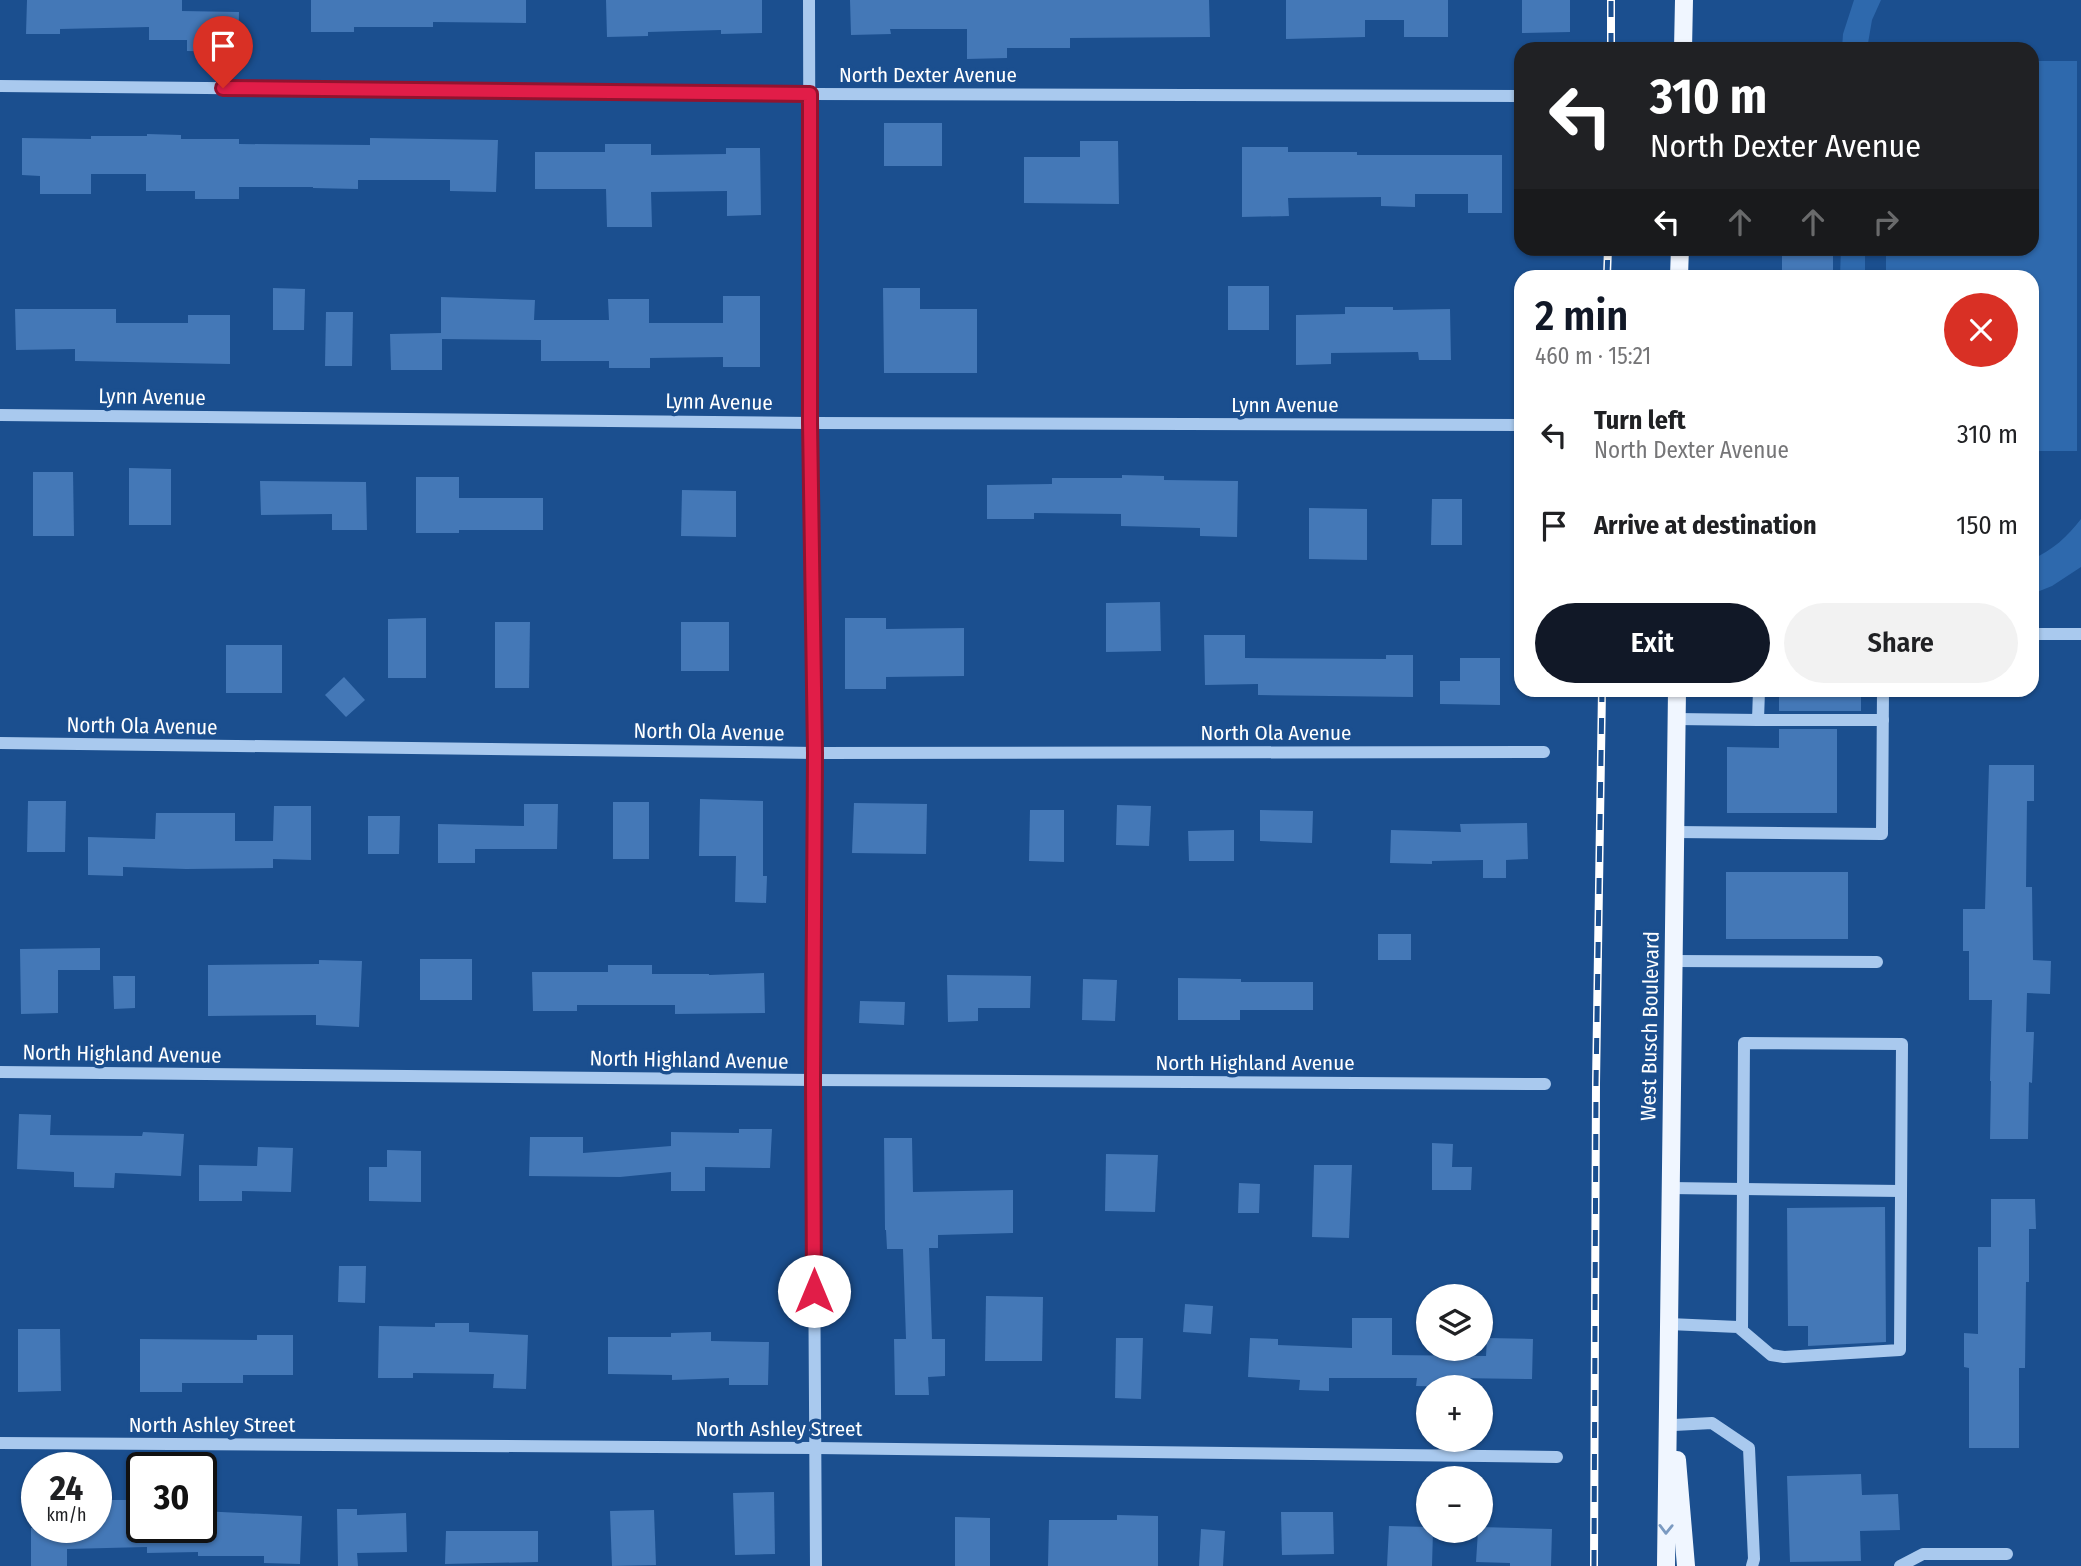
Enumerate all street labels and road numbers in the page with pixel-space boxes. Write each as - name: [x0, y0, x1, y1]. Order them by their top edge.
- street label: North Dexter Avenue: [839, 62, 1017, 88]
- street label: Lynn Avenue: [98, 383, 206, 411]
- street label: Lynn Avenue: [665, 388, 773, 416]
- street label: Lynn Avenue: [1231, 392, 1339, 418]
- street label: North Ola Avenue: [66, 712, 218, 740]
- street label: North Ola Avenue: [633, 718, 785, 746]
- street label: North Ola Avenue: [1201, 720, 1351, 746]
- street label: West Busch Boulevard: [1635, 931, 1665, 1121]
- street label: North Highland Avenue: [22, 1039, 222, 1069]
- street label: North Highland Avenue: [589, 1045, 789, 1075]
- street label: North Highland Avenue: [1155, 1050, 1355, 1076]
- street label: North Ashley Street: [129, 1412, 295, 1438]
- street label: North Ashley Street: [696, 1416, 862, 1442]

